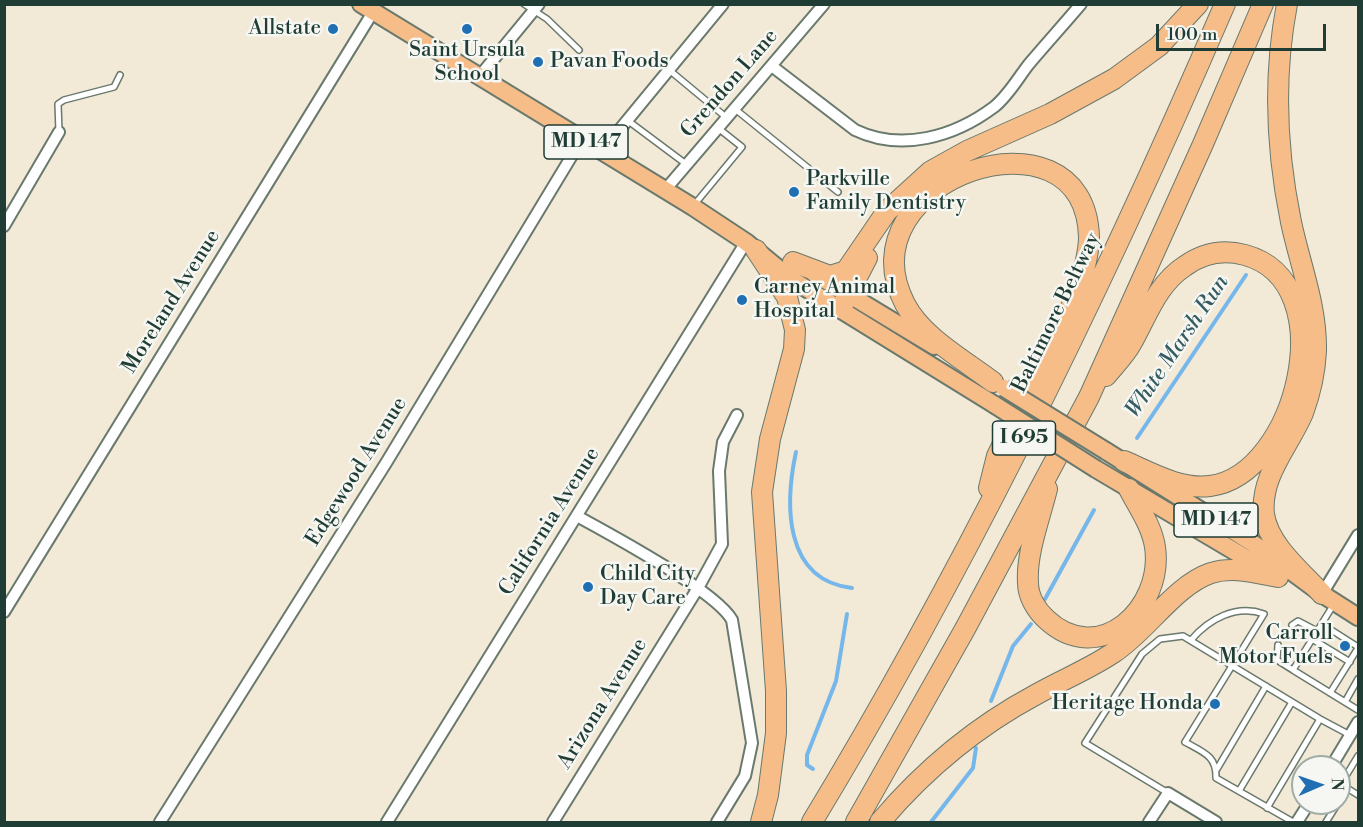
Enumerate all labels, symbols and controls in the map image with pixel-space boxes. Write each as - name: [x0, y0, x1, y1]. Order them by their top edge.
- scale bar: [1159, 12, 1328, 50]
- place label: Allstate: [249, 16, 321, 42]
- marker: Allstate: [326, 22, 340, 36]
- marker: Saint Ursula School: [460, 22, 474, 36]
- text: 100 m: [1167, 23, 1218, 46]
- street label: Grendon Lane: [676, 25, 784, 143]
- place label: Saint Ursula School: [409, 38, 525, 88]
- place label: Pavan Foods: [550, 49, 669, 75]
- marker: Pavan Foods: [531, 55, 545, 69]
- road number: MD 147: [544, 125, 628, 159]
- place label: Parkville Family Dentistry: [806, 167, 966, 217]
- marker: Parkville Family Dentistry: [787, 185, 801, 199]
- street label: Moreland Avenue: [118, 225, 226, 379]
- street label: Baltimore Beltway: [1007, 229, 1107, 397]
- water label: White Marsh Run: [1121, 271, 1235, 423]
- place label: Carney Animal Hospital: [754, 275, 895, 325]
- marker: Carney Animal Hospital: [735, 293, 749, 307]
- street label: Edgewood Avenue: [301, 393, 413, 551]
- road number: I 695: [992, 421, 1056, 455]
- street label: California Avenue: [494, 443, 606, 601]
- road number: MD 147: [1174, 503, 1258, 537]
- place label: Child City Day Care: [600, 562, 695, 612]
- marker: Child City Day Care: [581, 580, 595, 594]
- place label: Carroll Motor Fuels: [1219, 621, 1333, 671]
- street label: Arizona Avenue: [553, 634, 653, 774]
- marker: Carroll Motor Fuels: [1338, 639, 1352, 653]
- place label: Heritage Honda: [1052, 691, 1203, 717]
- marker: Heritage Honda: [1208, 697, 1222, 711]
- north arrow: [1291, 755, 1351, 815]
- text: N: [1327, 778, 1347, 791]

